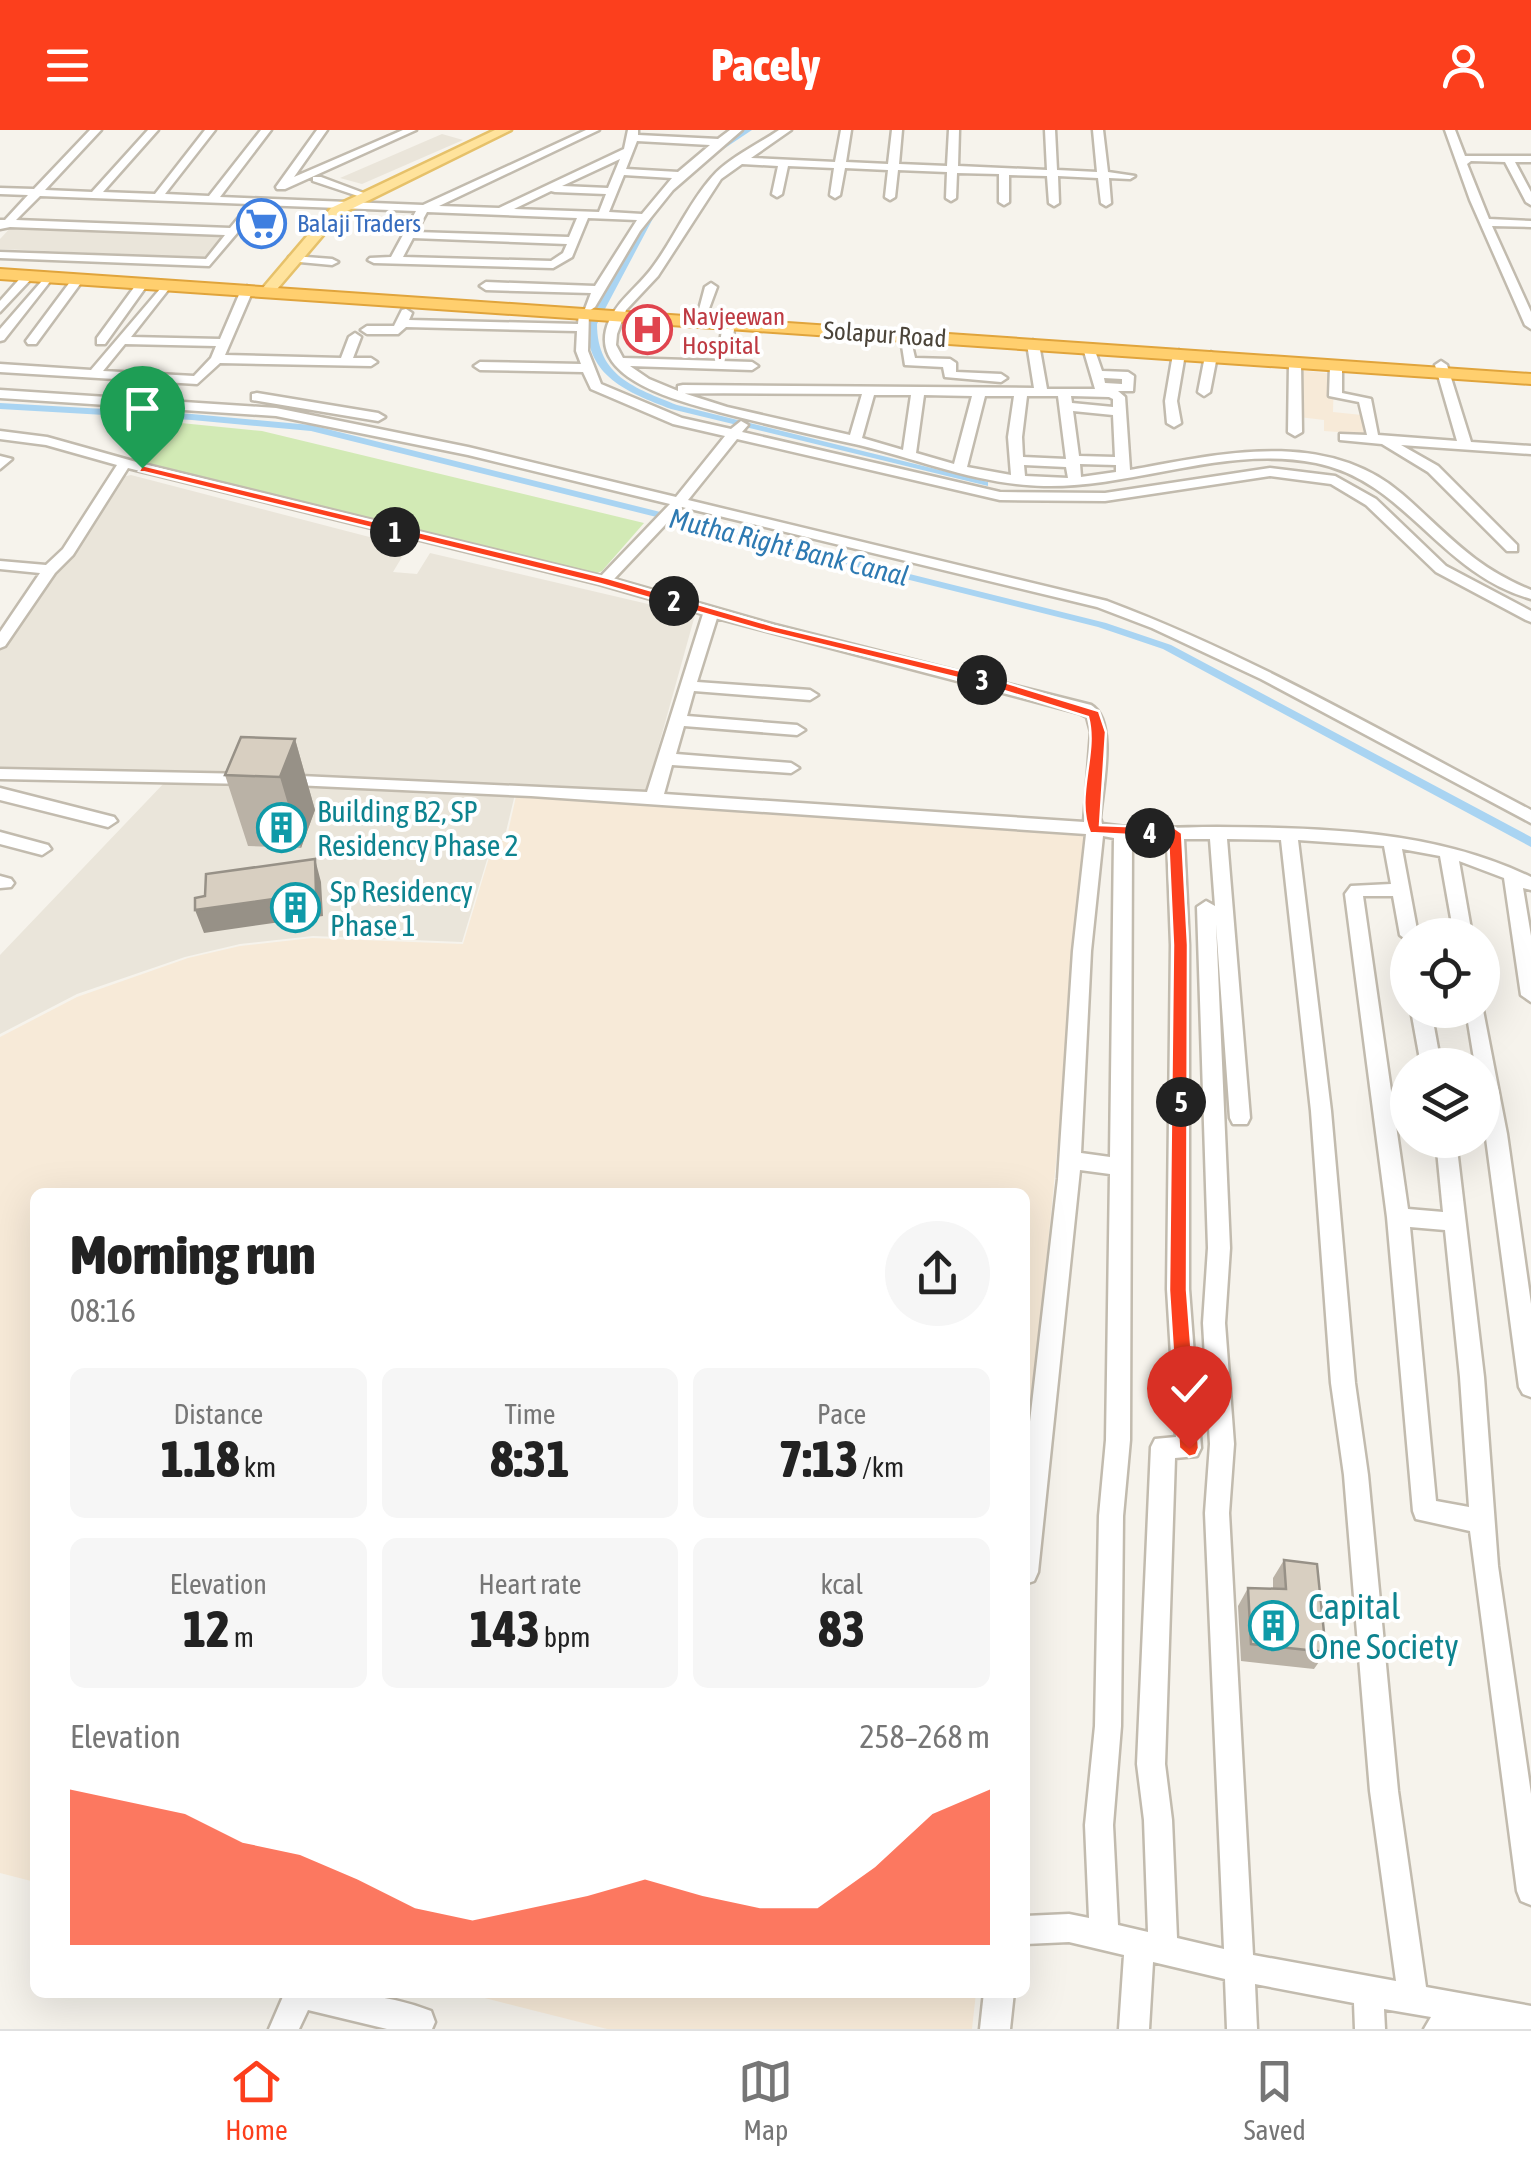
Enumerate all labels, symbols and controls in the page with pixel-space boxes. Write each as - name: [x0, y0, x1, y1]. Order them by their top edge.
- icon: menu: [40, 38, 95, 93]
- icon: person: [1436, 38, 1491, 93]
- text: Pacely: [711, 39, 820, 91]
- supermarket icon: Balaji Traders: [236, 197, 288, 249]
- place label: Balaji Traders: [297, 209, 421, 237]
- place label: Navjeewan Hospital: [682, 302, 785, 359]
- hospital icon: Navjeewan Hospital: [621, 304, 673, 356]
- street label: Solapur Road: [823, 316, 947, 352]
- pin: [100, 366, 185, 469]
- icon: arrive: [115, 381, 170, 436]
- water label: Mutha Right Bank Canal: [666, 502, 912, 592]
- pin: 1: [370, 507, 420, 557]
- text: 1: [388, 516, 402, 548]
- pin: 2: [649, 576, 699, 626]
- text: 2: [667, 585, 681, 617]
- pin: 3: [957, 655, 1007, 705]
- text: 3: [975, 664, 989, 696]
- place label: Building B2, SP Residency Phase 2: [317, 794, 519, 862]
- building icon: Building B2, SP Residency Phase 2: [256, 802, 308, 854]
- pin: 4: [1125, 808, 1175, 858]
- text: 4: [1143, 817, 1157, 849]
- place label: Sp Residency Phase 1: [330, 874, 473, 942]
- building icon: Sp Residency Phase 1: [269, 882, 321, 934]
- map controls: [1390, 918, 1500, 1158]
- button: locate: [1390, 918, 1500, 1028]
- button: layers: [1390, 1048, 1500, 1158]
- pin: 5: [1156, 1077, 1206, 1127]
- text: 5: [1174, 1086, 1188, 1118]
- button: share: [885, 1221, 990, 1326]
- text: Morning run: [70, 1223, 316, 1286]
- text: 08:16: [70, 1292, 136, 1329]
- pin: [1147, 1346, 1232, 1449]
- icon: check: [1162, 1361, 1217, 1416]
- text: Distance: [173, 1398, 263, 1430]
- text: Time: [504, 1398, 556, 1430]
- text: Pace: [817, 1398, 866, 1430]
- text: 1.18: [160, 1430, 240, 1488]
- text: 8:31: [490, 1430, 570, 1488]
- text: 7:13: [779, 1430, 858, 1488]
- text: km: [240, 1451, 276, 1483]
- text: /km: [858, 1451, 904, 1483]
- text: Elevation: [170, 1568, 267, 1600]
- text: Heart rate: [478, 1568, 582, 1600]
- text: kcal: [820, 1568, 863, 1600]
- place label: Capital One Society: [1308, 1586, 1459, 1666]
- text: 12: [183, 1600, 230, 1658]
- text: 143: [469, 1600, 540, 1658]
- text: 83: [818, 1600, 865, 1658]
- building icon: Capital One Society: [1247, 1600, 1299, 1652]
- text: m: [230, 1621, 254, 1653]
- text: bpm: [540, 1621, 591, 1653]
- text: Elevation: [70, 1718, 181, 1755]
- text: 258–268 m: [860, 1718, 990, 1755]
- tab: Home: [225, 2054, 288, 2146]
- tab: Map: [738, 2054, 793, 2146]
- tab: Saved: [1244, 2054, 1306, 2146]

